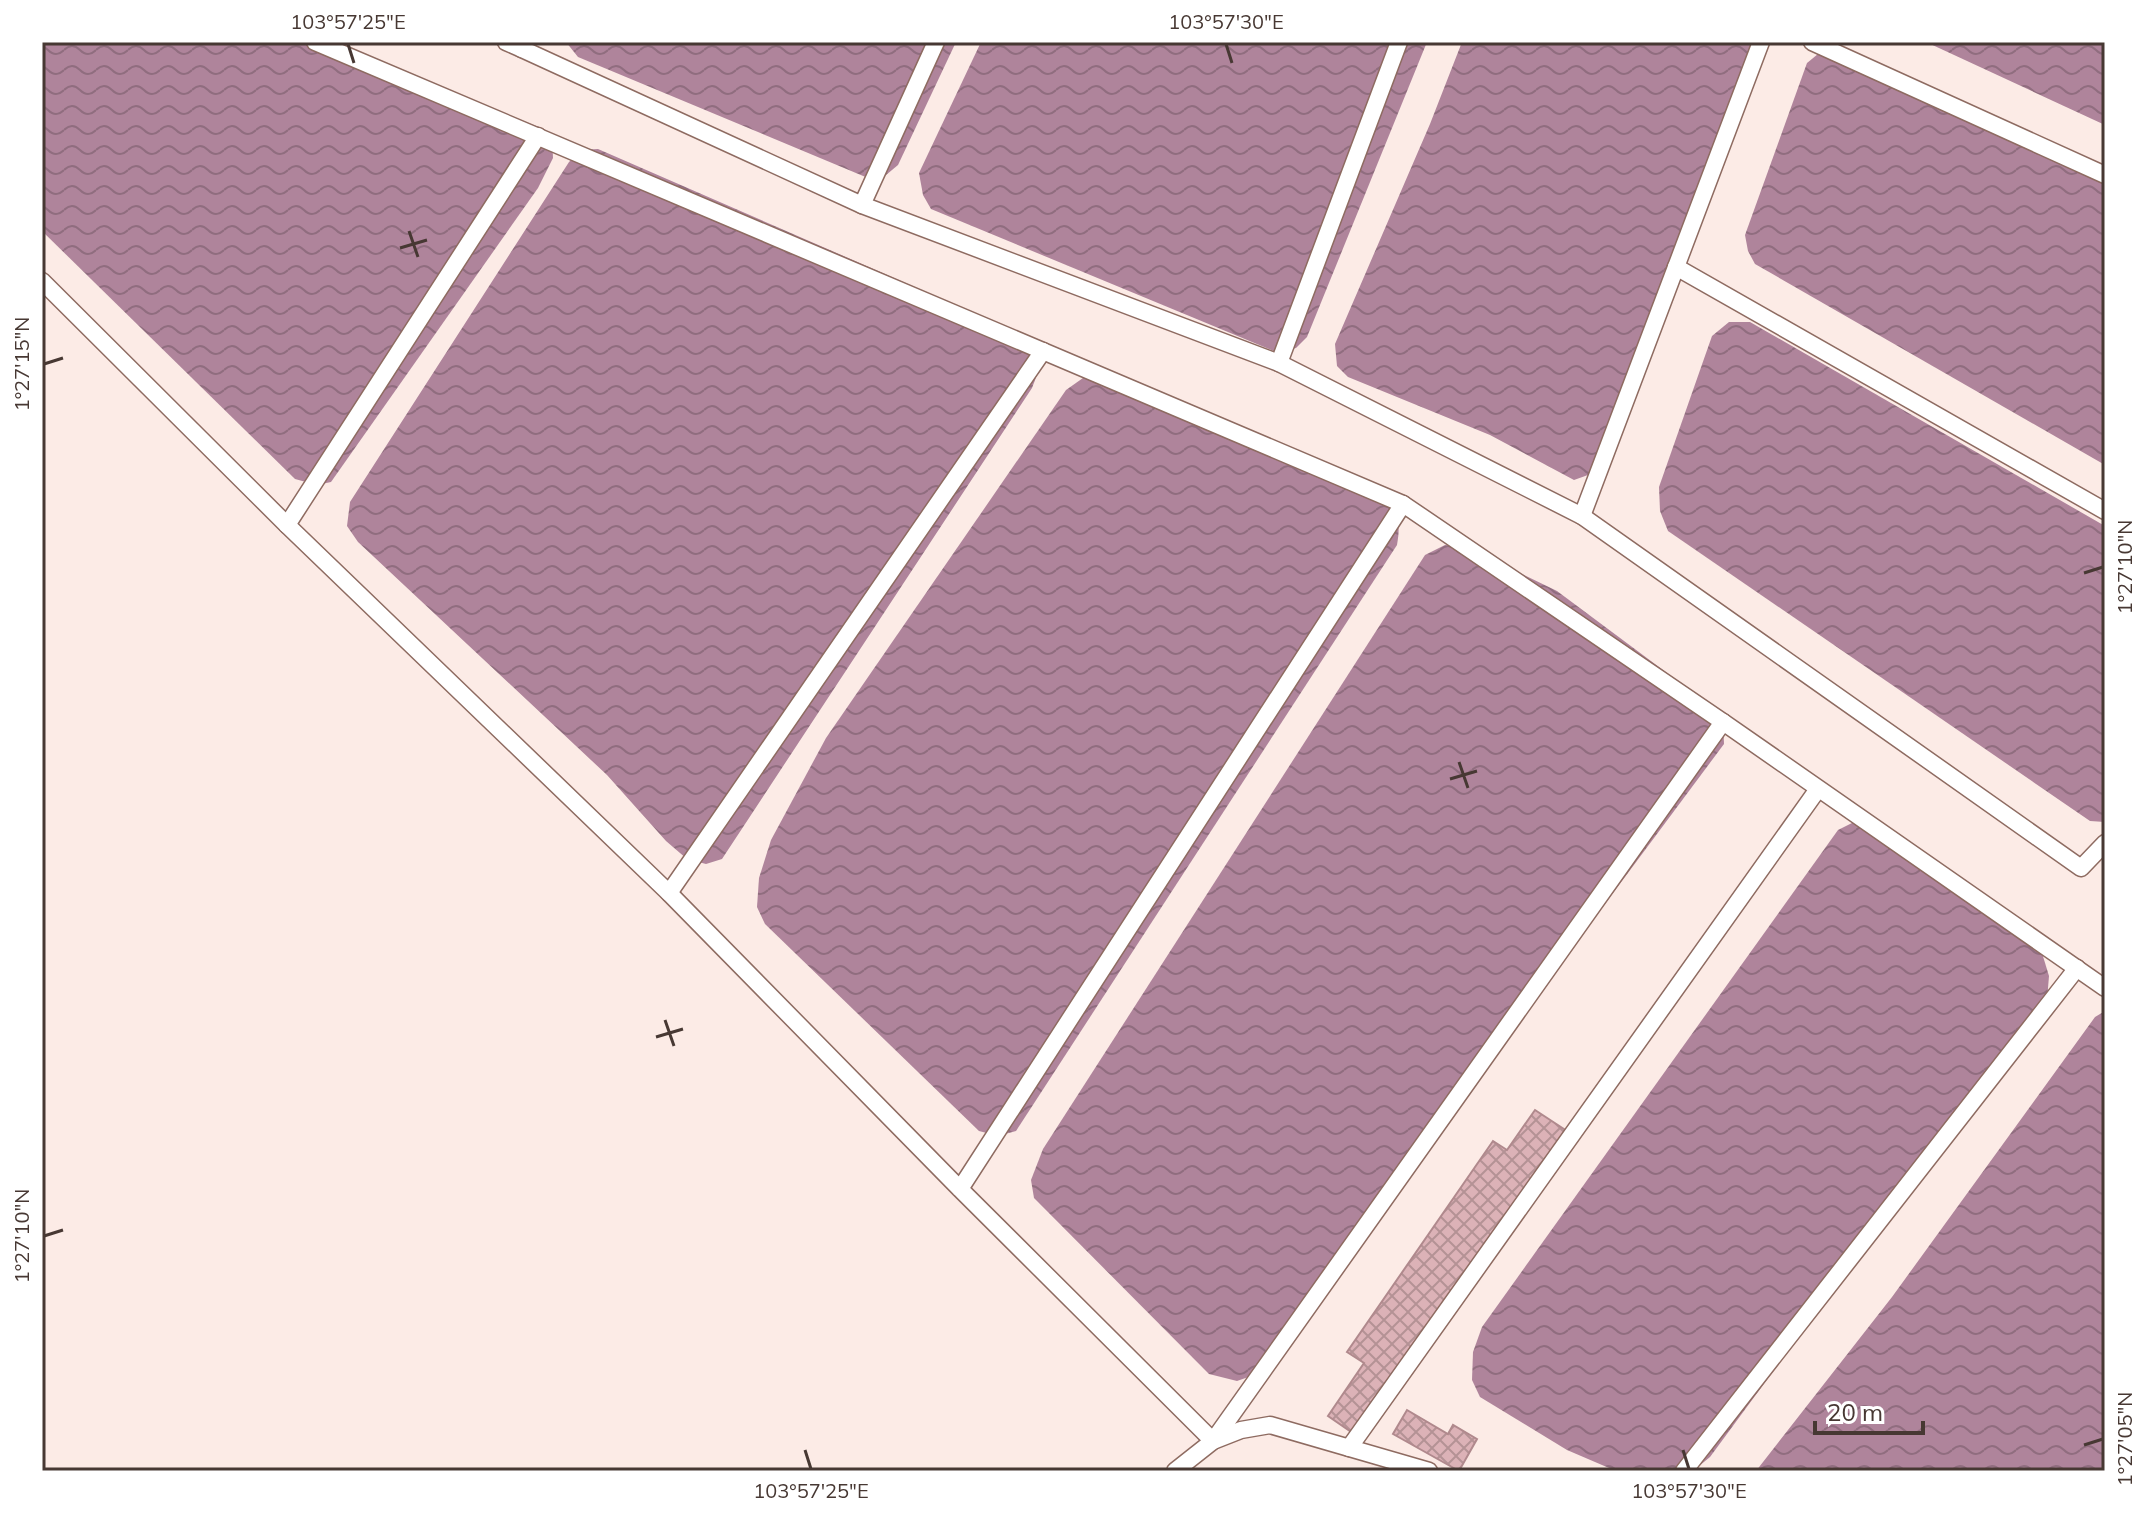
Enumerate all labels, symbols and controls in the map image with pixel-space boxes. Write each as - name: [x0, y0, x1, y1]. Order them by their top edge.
- text: 103°57'25"E: [290, 9, 406, 34]
- text: 103°57'30"E: [1168, 9, 1284, 34]
- text: 1°27'15"N: [9, 317, 34, 411]
- text: 1°27'10"N: [2112, 520, 2137, 614]
- text: 1°27'10"N: [9, 1189, 34, 1283]
- scale bar: [1815, 1385, 1923, 1435]
- text: 1°27'05"N: [2112, 1392, 2137, 1486]
- text: 20 m: [1827, 1397, 1883, 1427]
- text: 103°57'25"E: [753, 1478, 869, 1503]
- text: 103°57'30"E: [1631, 1478, 1747, 1503]

